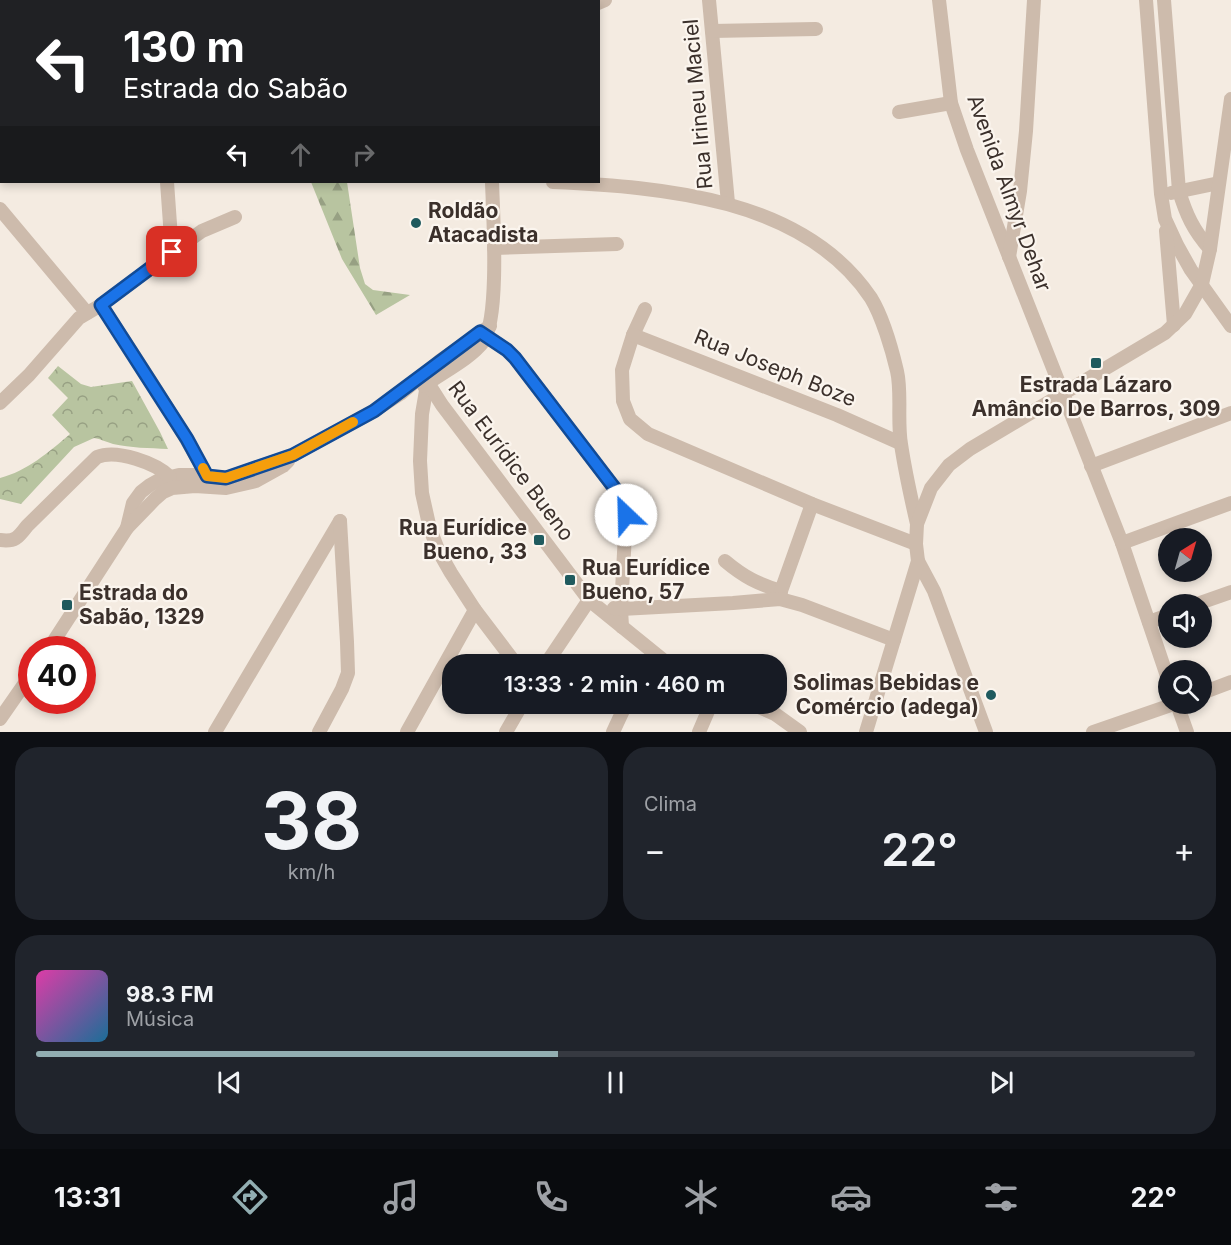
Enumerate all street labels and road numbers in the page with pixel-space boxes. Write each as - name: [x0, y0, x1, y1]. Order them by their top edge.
- street label: Rua Irineu Maciel: [678, 18, 717, 190]
- street label: Avenida Almyr Dehar: [962, 91, 1057, 295]
- street label: Rua Joseph Boze: [691, 324, 860, 411]
- street label: Rua Eurídice Bueno: [443, 376, 580, 545]

